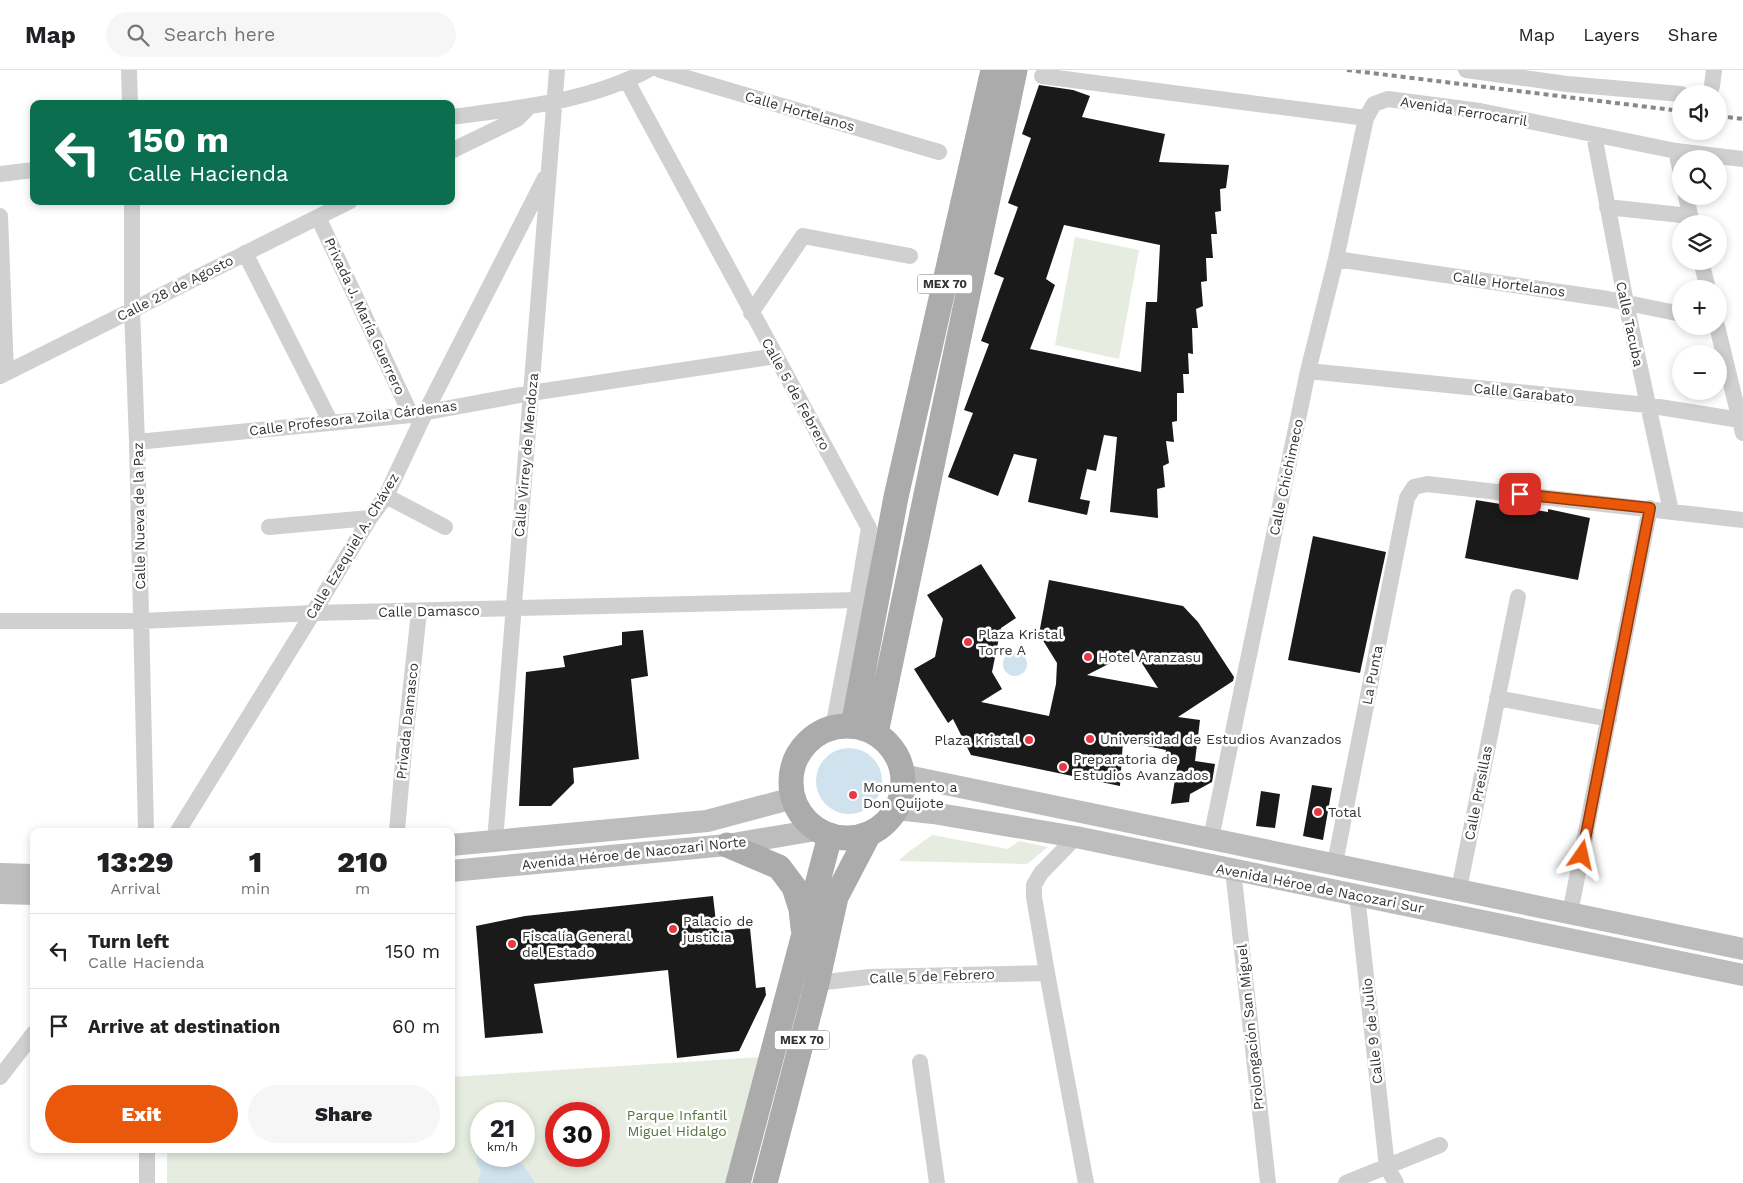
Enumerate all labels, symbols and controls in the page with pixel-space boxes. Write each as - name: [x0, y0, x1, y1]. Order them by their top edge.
- search box: [106, 12, 456, 57]
- text: Map: [25, 21, 76, 49]
- icon: search: [124, 21, 152, 49]
- text: Search here: [164, 23, 275, 46]
- text: Map: [1518, 24, 1555, 45]
- text: Layers: [1583, 24, 1640, 45]
- text: Share: [1668, 24, 1718, 45]
- map controls: [1672, 85, 1727, 400]
- button: sound: [1672, 85, 1727, 140]
- street label: Calle Hortelanos: [743, 88, 857, 134]
- street label: Avenida Ferrocarril: [1399, 93, 1529, 129]
- text: 150 m: [128, 119, 229, 161]
- icon: left: [45, 120, 110, 185]
- button: search: [1672, 150, 1727, 205]
- text: Calle Hacienda: [128, 161, 288, 186]
- button: layers: [1672, 215, 1727, 270]
- street label: Privada J. María Guerrero: [322, 235, 408, 397]
- street label: Calle 28 de Agosto: [114, 252, 236, 324]
- street label: Calle Hortelanos: [1452, 268, 1566, 300]
- road number: MEX 70: [918, 274, 972, 293]
- street label: Calle Tacuba: [1613, 280, 1647, 368]
- button: +: [1672, 280, 1727, 335]
- street label: Calle 5 de Febrero: [759, 335, 833, 453]
- button: −: [1672, 345, 1727, 400]
- street label: Calle Virrey de Mendoza: [511, 372, 541, 538]
- street label: Calle Garabato: [1473, 380, 1575, 406]
- street label: Calle Profesora Zoila Cárdenas: [248, 397, 458, 439]
- street label: Calle Chichimeco: [1266, 417, 1306, 537]
- street label: Calle Nueva de la Paz: [130, 442, 148, 590]
- street label: Calle Ezequiel A. Chávez: [302, 470, 402, 622]
- pin: [1499, 473, 1541, 515]
- icon: arrive: [1506, 480, 1534, 508]
- street label: Calle Damasco: [378, 602, 480, 620]
- place label: Plaza Kristal Torre A: [978, 626, 1063, 658]
- marker: Plaza Kristal Torre A: [962, 636, 974, 648]
- street label: La Punta: [1358, 644, 1386, 706]
- place label: Hotel Aranzasu: [1098, 649, 1201, 665]
- marker: Hotel Aranzasu: [1082, 651, 1094, 663]
- street label: Privada Damasco: [393, 662, 421, 780]
- place label: Universidad de Estudios Avanzados: [1100, 731, 1342, 747]
- place label: Plaza Kristal: [934, 732, 1020, 748]
- marker: Universidad de Estudios Avanzados: [1084, 733, 1096, 745]
- marker: Plaza Kristal: [1023, 734, 1035, 746]
- street label: Calle Presillas: [1461, 744, 1495, 842]
- place label: Preparatoria de Estudios Avanzados: [1073, 751, 1209, 783]
- marker: Preparatoria de Estudios Avanzados: [1057, 761, 1069, 773]
- place label: Monumento a Don Quijote: [863, 779, 958, 811]
- marker: Monumento a Don Quijote: [847, 789, 859, 801]
- place label: Total: [1328, 804, 1362, 820]
- marker: Total: [1312, 806, 1324, 818]
- position arrow: [1555, 828, 1607, 880]
- street label: Avenida Héroe de Nacozari Norte: [521, 833, 747, 873]
- text: 13:29: [97, 844, 174, 879]
- text: 1: [249, 844, 262, 879]
- text: 210: [337, 844, 388, 879]
- street label: Avenida Héroe de Nacozari Sur: [1215, 860, 1426, 916]
- text: Arrival: [110, 879, 160, 898]
- text: min: [241, 879, 270, 898]
- text: m: [355, 879, 370, 898]
- place label: Palacio de justicia: [681, 913, 753, 945]
- marker: Palacio de justicia: [667, 923, 679, 935]
- place label: Fiscalía General del Estado: [522, 928, 631, 960]
- text: Turn left: [88, 930, 169, 953]
- icon: left: [45, 937, 73, 965]
- marker: Fiscalía General del Estado: [506, 938, 518, 950]
- text: 150 m: [385, 940, 440, 963]
- street label: Prolongación San Miguel: [1233, 942, 1267, 1111]
- text: Calle Hacienda: [88, 953, 205, 972]
- street label: Calle 5 de Febrero: [869, 966, 995, 986]
- street label: Calle 9 de Julio: [1358, 977, 1386, 1085]
- icon: arrive: [45, 1012, 73, 1040]
- text: Arrive at destination: [88, 1015, 280, 1038]
- text: 60 m: [392, 1015, 440, 1038]
- road number: MEX 70: [774, 1030, 830, 1050]
- button: Exit: [45, 1085, 238, 1143]
- button: Share: [248, 1085, 440, 1143]
- speed limit sign: 30: [545, 1102, 610, 1167]
- park label: Parque Infantil Miguel Hidalgo: [627, 1107, 728, 1139]
- text: 21: [490, 1114, 515, 1143]
- text: km/h: [487, 1140, 518, 1154]

